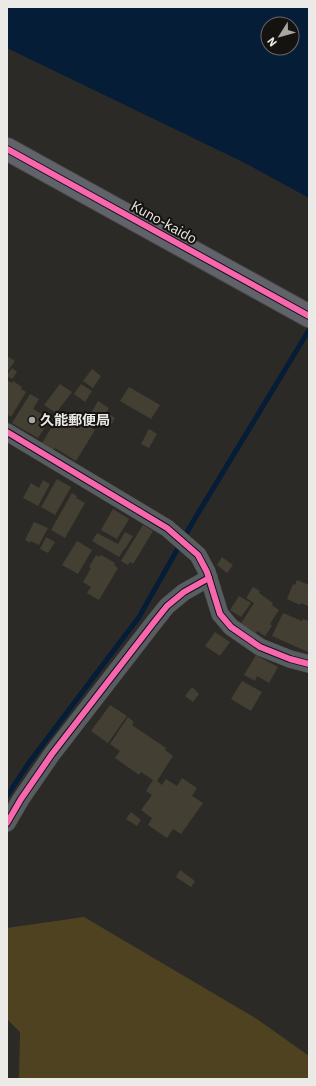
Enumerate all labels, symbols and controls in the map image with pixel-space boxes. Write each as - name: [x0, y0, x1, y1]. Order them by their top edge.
- north arrow: [260, 16, 300, 56]
- text: N: [264, 35, 280, 49]
- street label: Kuno-kaido: [128, 197, 200, 248]
- place label: 久能郵便局: [40, 411, 110, 429]
- marker: 久能郵便局: [27, 415, 37, 425]

